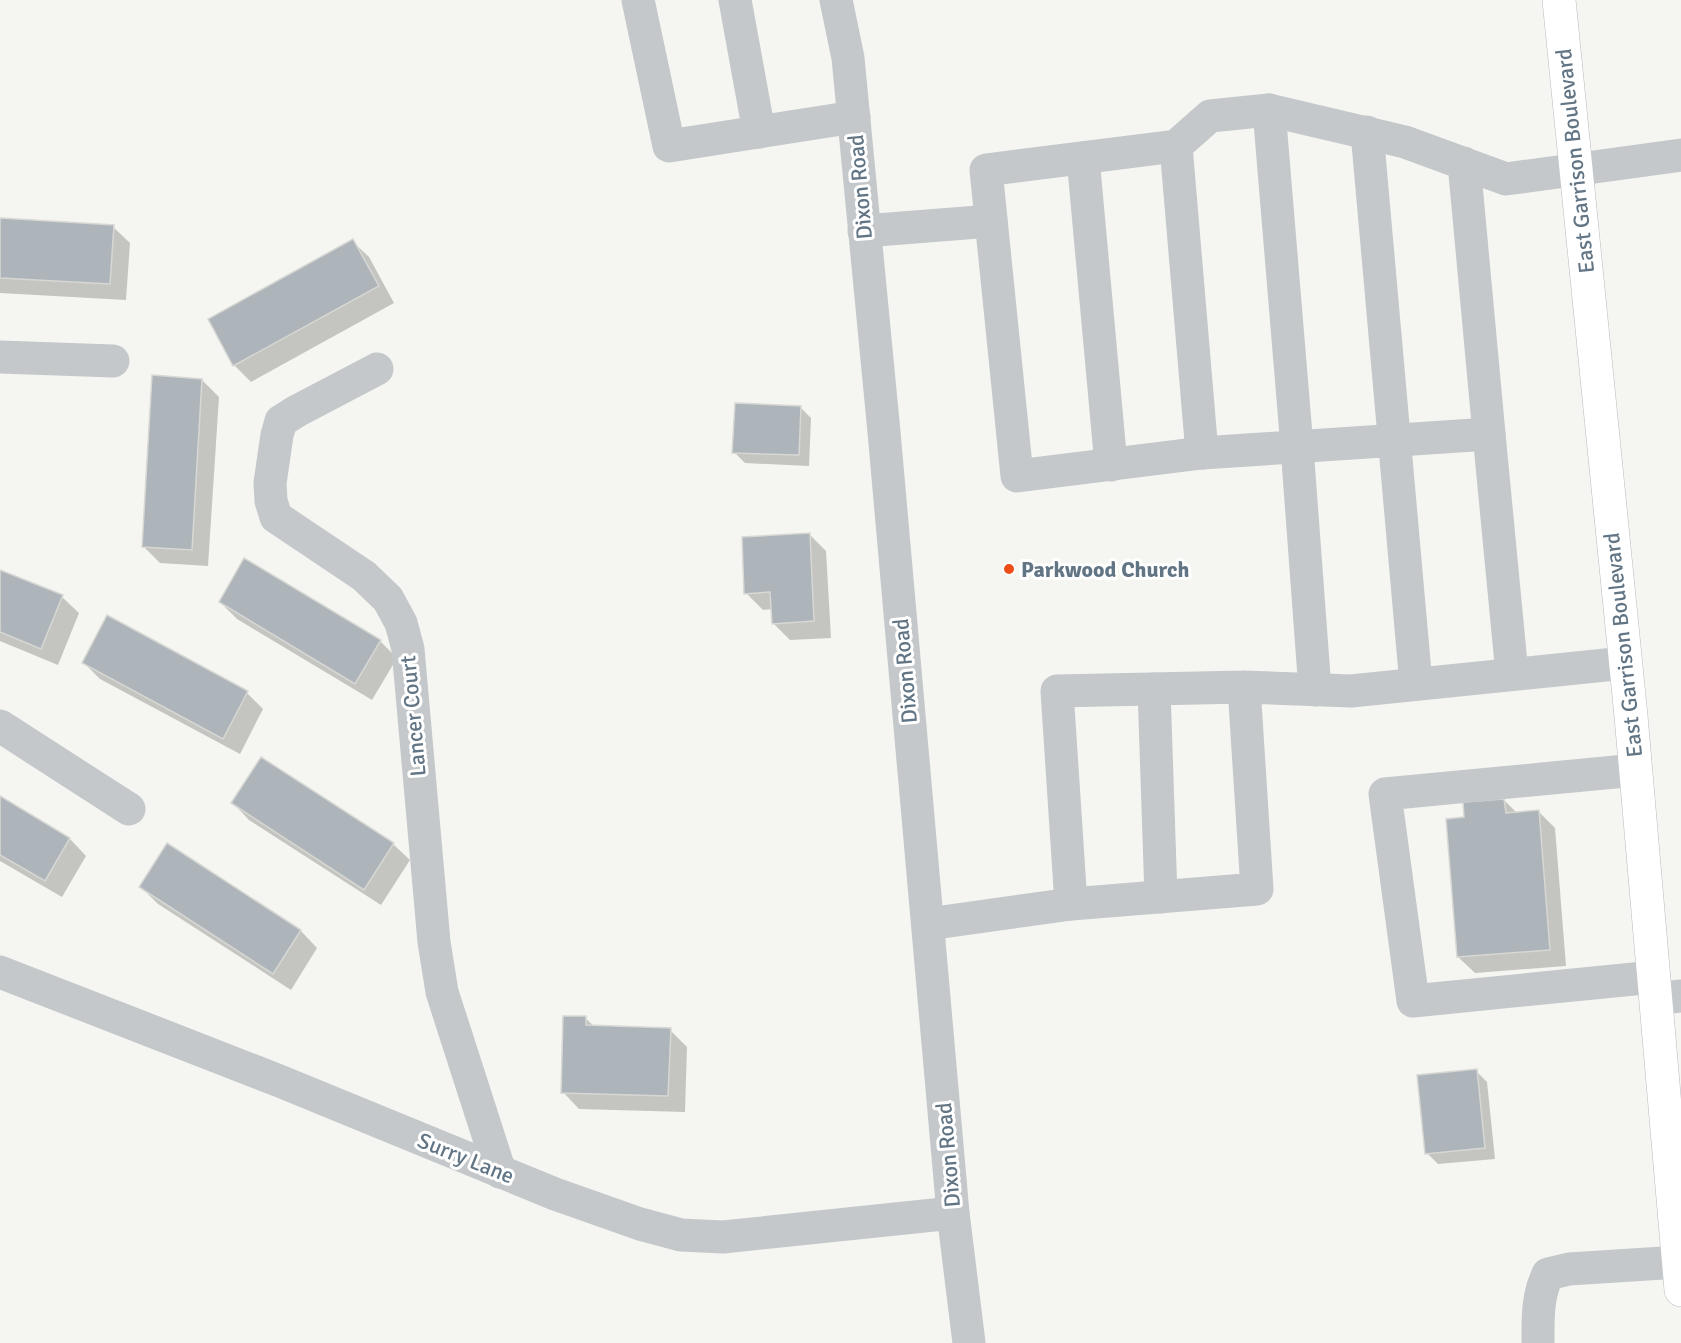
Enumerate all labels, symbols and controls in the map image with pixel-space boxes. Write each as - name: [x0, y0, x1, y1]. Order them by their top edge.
- street label: East Garrison Boulevard: [1550, 47, 1600, 275]
- street label: Dixon Road: [842, 133, 878, 241]
- street label: East Garrison Boulevard: [1598, 531, 1648, 759]
- place label: Parkwood Church: [1021, 556, 1189, 583]
- marker: Parkwood Church: [1002, 562, 1016, 576]
- street label: Dixon Road: [887, 617, 923, 725]
- street label: Lancer Court: [394, 654, 432, 778]
- street label: Dixon Road: [930, 1101, 966, 1209]
- street label: Surry Lane: [414, 1126, 518, 1190]

